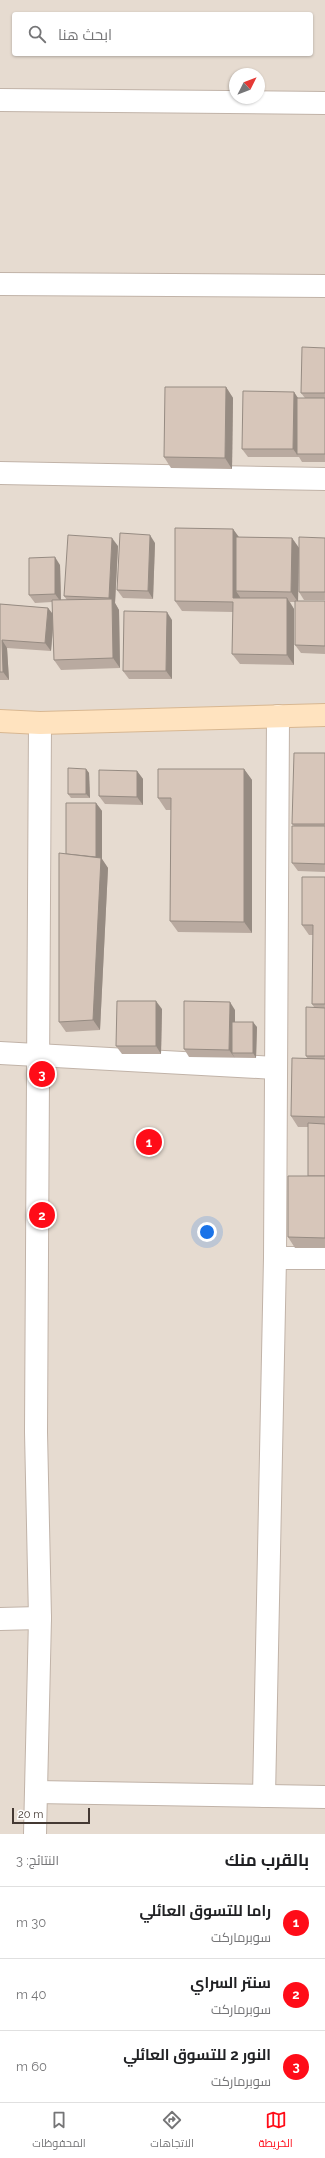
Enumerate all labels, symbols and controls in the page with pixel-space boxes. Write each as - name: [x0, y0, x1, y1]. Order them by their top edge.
- search box: [12, 12, 313, 56]
- icon: search: [26, 23, 48, 45]
- text: ابحث هنا: [58, 26, 112, 44]
- north arrow: [229, 68, 265, 104]
- pin: 3: [29, 1059, 55, 1089]
- pin: 1: [136, 1127, 162, 1157]
- pin: 2: [29, 1200, 55, 1230]
- your location: [197, 1222, 217, 1242]
- scale bar: [12, 1806, 90, 1825]
- text: 20 m: [18, 1808, 43, 1821]
- text: بالقرب منك: [225, 1850, 309, 1870]
- text: النتائج: 3: [16, 1853, 59, 1868]
- text: راما للتسوق العائلي: [139, 1902, 271, 1920]
- text: 30 m: [16, 1915, 46, 1930]
- text: 1: [293, 1915, 299, 1930]
- text: سوبرماركت: [211, 1930, 271, 1945]
- text: سنتر السراي: [190, 1974, 271, 1992]
- text: 40 m: [16, 1987, 46, 2002]
- text: 2: [292, 1987, 300, 2002]
- text: سوبرماركت: [211, 2002, 271, 2017]
- text: النور 2 للتسوق العائلي: [123, 2046, 271, 2064]
- text: 60 m: [16, 2059, 47, 2074]
- text: 3: [292, 2059, 300, 2074]
- text: سوبرماركت: [211, 2074, 271, 2089]
- tab: المحفوظات: [32, 2109, 86, 2153]
- tab: الاتجاهات: [150, 2109, 194, 2153]
- tab: الخريطة: [258, 2109, 293, 2153]

